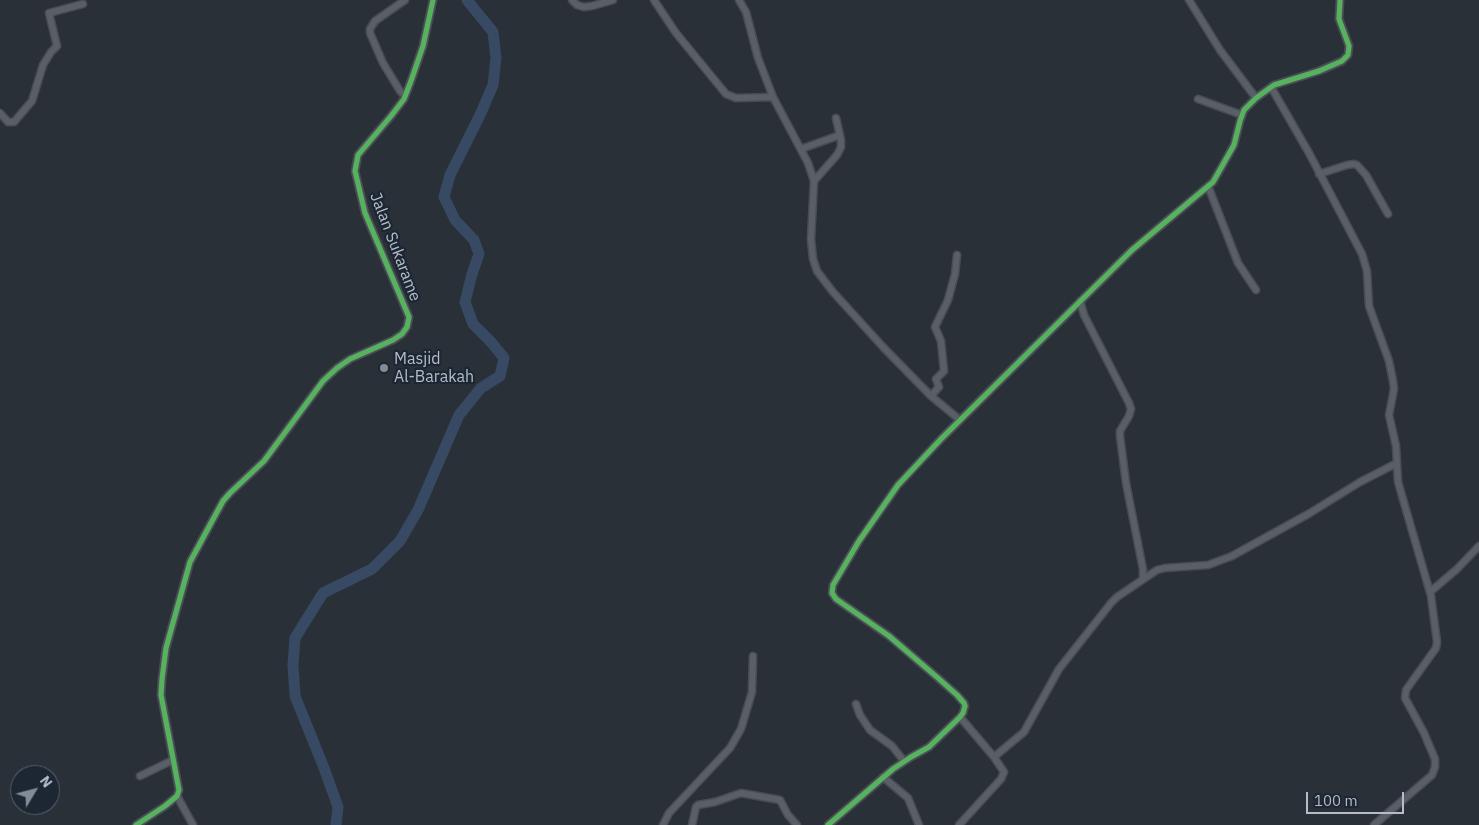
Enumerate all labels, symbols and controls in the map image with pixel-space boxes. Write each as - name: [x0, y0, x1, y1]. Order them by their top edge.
- street label: Jalan Sukarame: [365, 190, 425, 304]
- place label: Masjid Al-Barakah: [394, 349, 474, 387]
- marker: Masjid Al-Barakah: [378, 362, 390, 374]
- north arrow: [10, 765, 60, 815]
- text: N: [36, 772, 56, 791]
- scale bar: [1309, 782, 1406, 814]
- text: 100 m: [1314, 791, 1358, 810]

